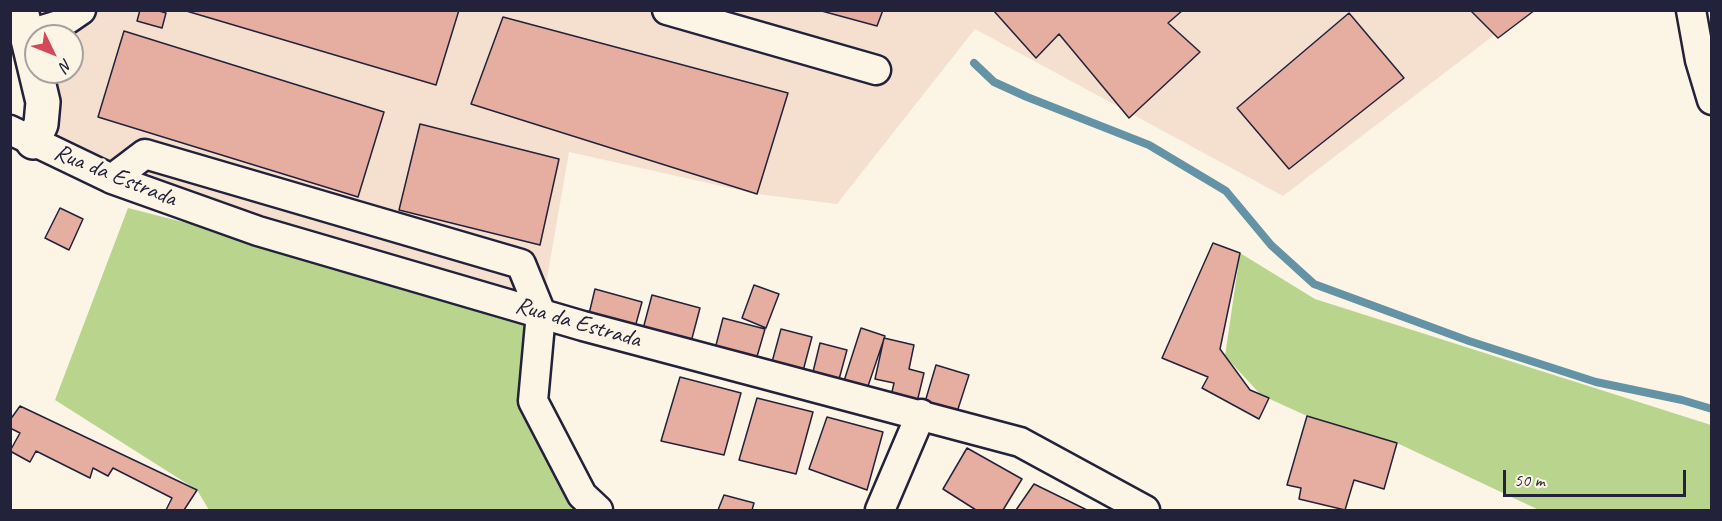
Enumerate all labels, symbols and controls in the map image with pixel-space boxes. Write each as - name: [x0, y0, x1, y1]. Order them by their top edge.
- north arrow: [24, 24, 84, 84]
- text: N: [55, 54, 76, 75]
- street label: Rua da Estrada: [50, 138, 180, 214]
- street label: Rua da Estrada: [512, 291, 644, 355]
- scale bar: [1506, 458, 1689, 496]
- text: 50 m: [1514, 469, 1545, 491]

